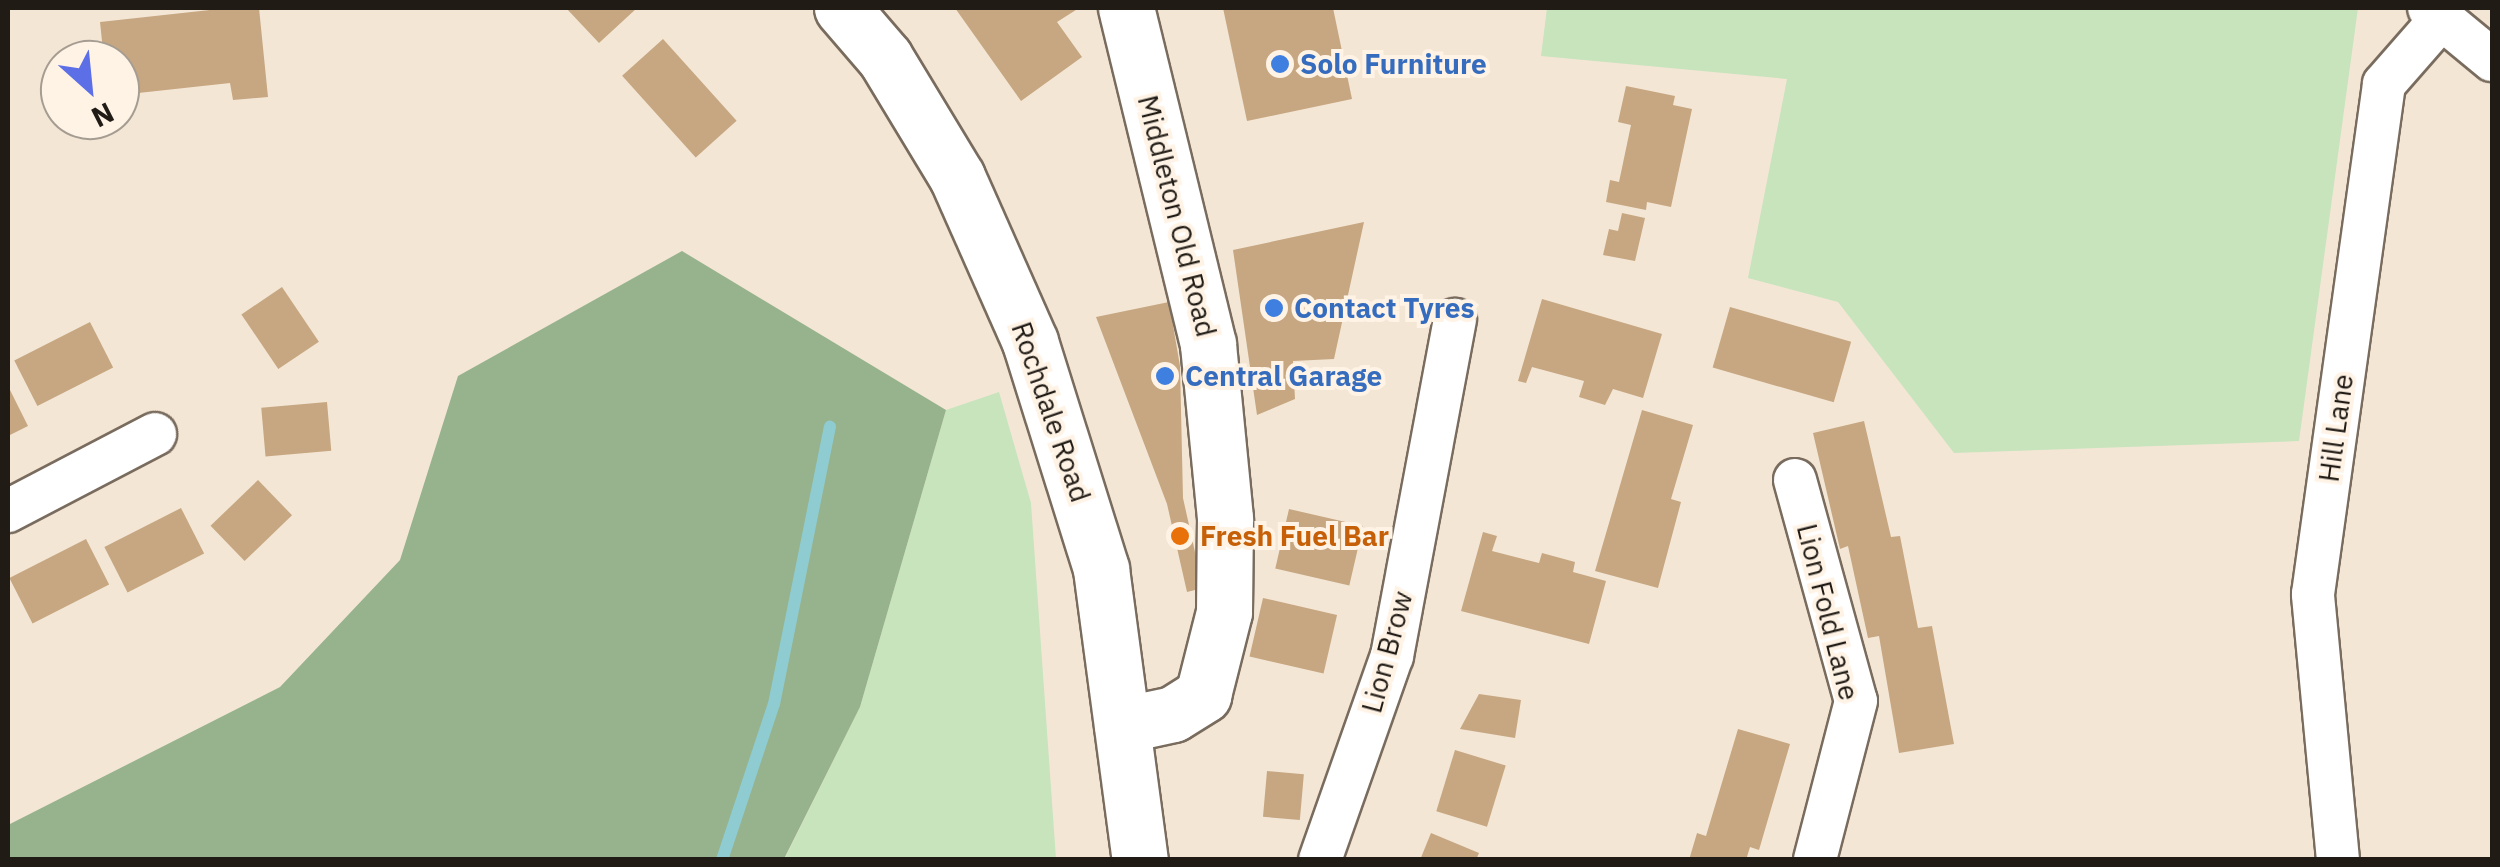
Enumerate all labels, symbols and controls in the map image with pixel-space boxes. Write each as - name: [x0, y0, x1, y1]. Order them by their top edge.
- north arrow: [40, 40, 140, 140]
- place label: Solo Furniture: [1300, 47, 1487, 81]
- marker: Solo Furniture: [1269, 53, 1291, 75]
- street label: Middleton Old Road: [1131, 92, 1223, 340]
- text: N: [86, 94, 120, 136]
- place label: Contact Tyres: [1294, 291, 1475, 325]
- marker: Contact Tyres: [1263, 297, 1285, 319]
- street label: Rochdale Road: [1004, 317, 1098, 507]
- place label: Central Garage: [1185, 359, 1382, 393]
- marker: Central Garage: [1154, 365, 1176, 387]
- street label: Hill Lane: [2312, 372, 2360, 484]
- place label: Fresh Fuel Bar: [1200, 519, 1389, 553]
- street label: Lion Fold Lane: [1790, 520, 1866, 704]
- marker: Fresh Fuel Bar: [1169, 525, 1191, 547]
- street label: Lion Brow: [1355, 587, 1419, 717]

